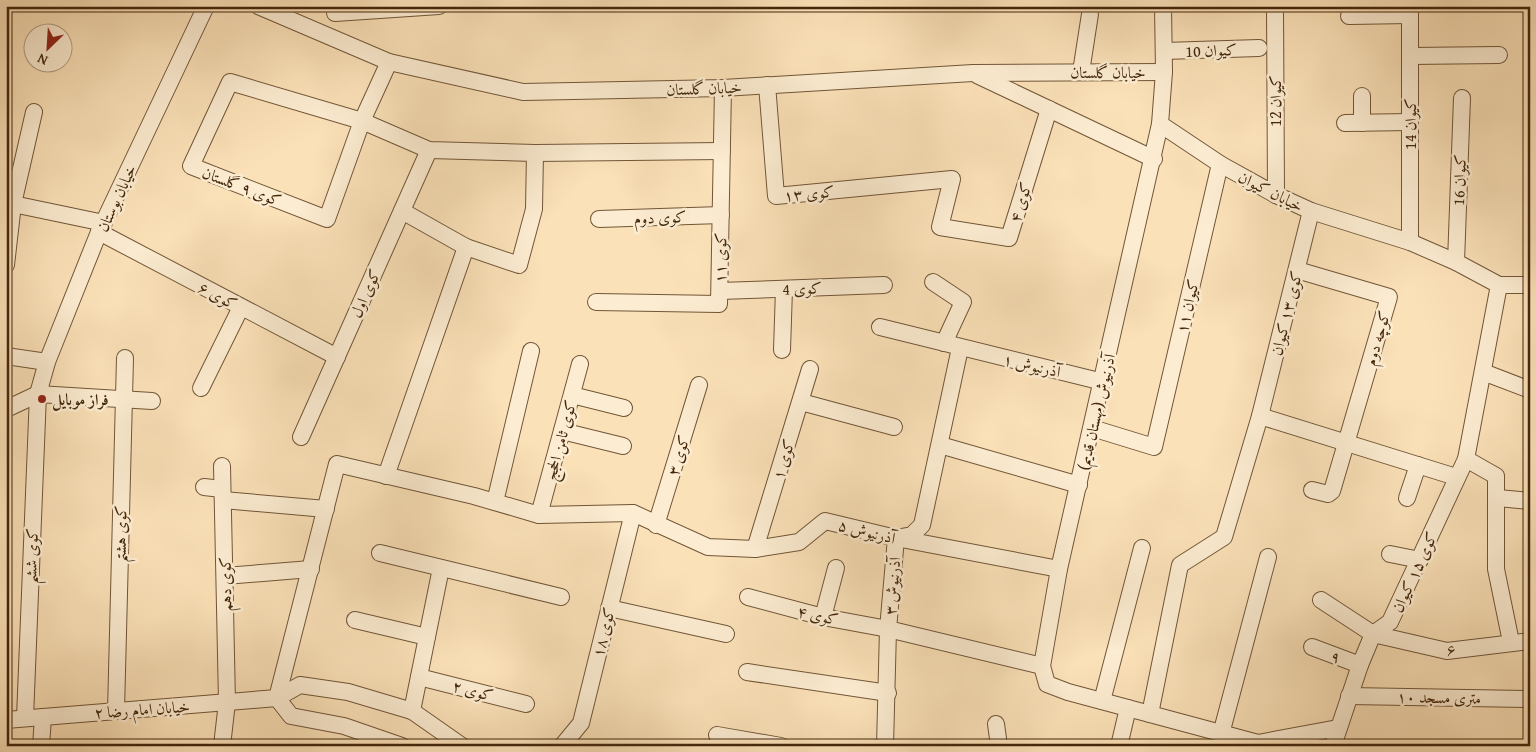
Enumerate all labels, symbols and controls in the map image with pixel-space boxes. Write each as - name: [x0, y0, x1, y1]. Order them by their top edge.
- north arrow: [22, 22, 72, 72]
- street label: کیوان 10: [1185, 37, 1237, 63]
- text: N: [33, 48, 51, 71]
- street label: خیابان گلستان: [1070, 60, 1146, 84]
- street label: خیابان گلستان: [666, 75, 742, 101]
- street label: کیوان 12: [1263, 75, 1287, 127]
- street label: کیوان 14: [1398, 98, 1422, 150]
- street label: کیوان 16: [1446, 154, 1472, 206]
- street label: خیابان بوستان: [90, 160, 142, 236]
- street label: کوی ۹ گلستان: [199, 160, 285, 212]
- street label: خیابان کیوان: [1234, 164, 1308, 218]
- street label: کوی ۱۳: [783, 179, 835, 207]
- street label: کوی ۴: [1003, 179, 1037, 225]
- street label: کوی دوم: [633, 204, 687, 233]
- street label: کوی ۱۱: [708, 233, 732, 283]
- street label: کوی اول: [344, 265, 386, 321]
- street label: کوی ۱۳ کیوان: [1264, 268, 1308, 358]
- street label: کوی ۶: [194, 275, 242, 315]
- street label: کوی 4: [782, 275, 822, 301]
- street label: کیوان ۱۱: [1169, 277, 1205, 335]
- street label: کوچه دوم: [1358, 308, 1399, 369]
- street label: آذرنیوش ۱: [1001, 347, 1065, 384]
- street label: آذرنیوش (مهستان قدیم): [1071, 350, 1124, 473]
- place label: فراز موبایل: [52, 387, 109, 411]
- marker: فراز موبایل: [36, 393, 48, 405]
- street label: کوی ثامن الحجج: [538, 397, 585, 484]
- street label: کوی ۳: [661, 432, 695, 478]
- street label: کوی ۱: [766, 436, 800, 482]
- street label: کوی هشتم: [108, 505, 137, 563]
- street label: آذرنیوش ۵: [836, 512, 900, 550]
- street label: کوی ششم: [18, 528, 49, 585]
- street label: کوی ۱۵ کیوان: [1385, 528, 1443, 616]
- street label: آذرنیوش ۳: [877, 554, 907, 616]
- street label: کوی دهم: [213, 556, 241, 612]
- street label: کوی ۴: [795, 599, 841, 631]
- street label: کوی ۱۸: [585, 605, 621, 659]
- street label: ۶: [1446, 637, 1456, 661]
- street label: ۹: [1327, 643, 1345, 669]
- street label: کوی ۲: [450, 673, 496, 707]
- street label: ۱۰ متری مسجد: [1397, 684, 1481, 710]
- street label: خیابان امام رضا ۲: [93, 694, 191, 727]

